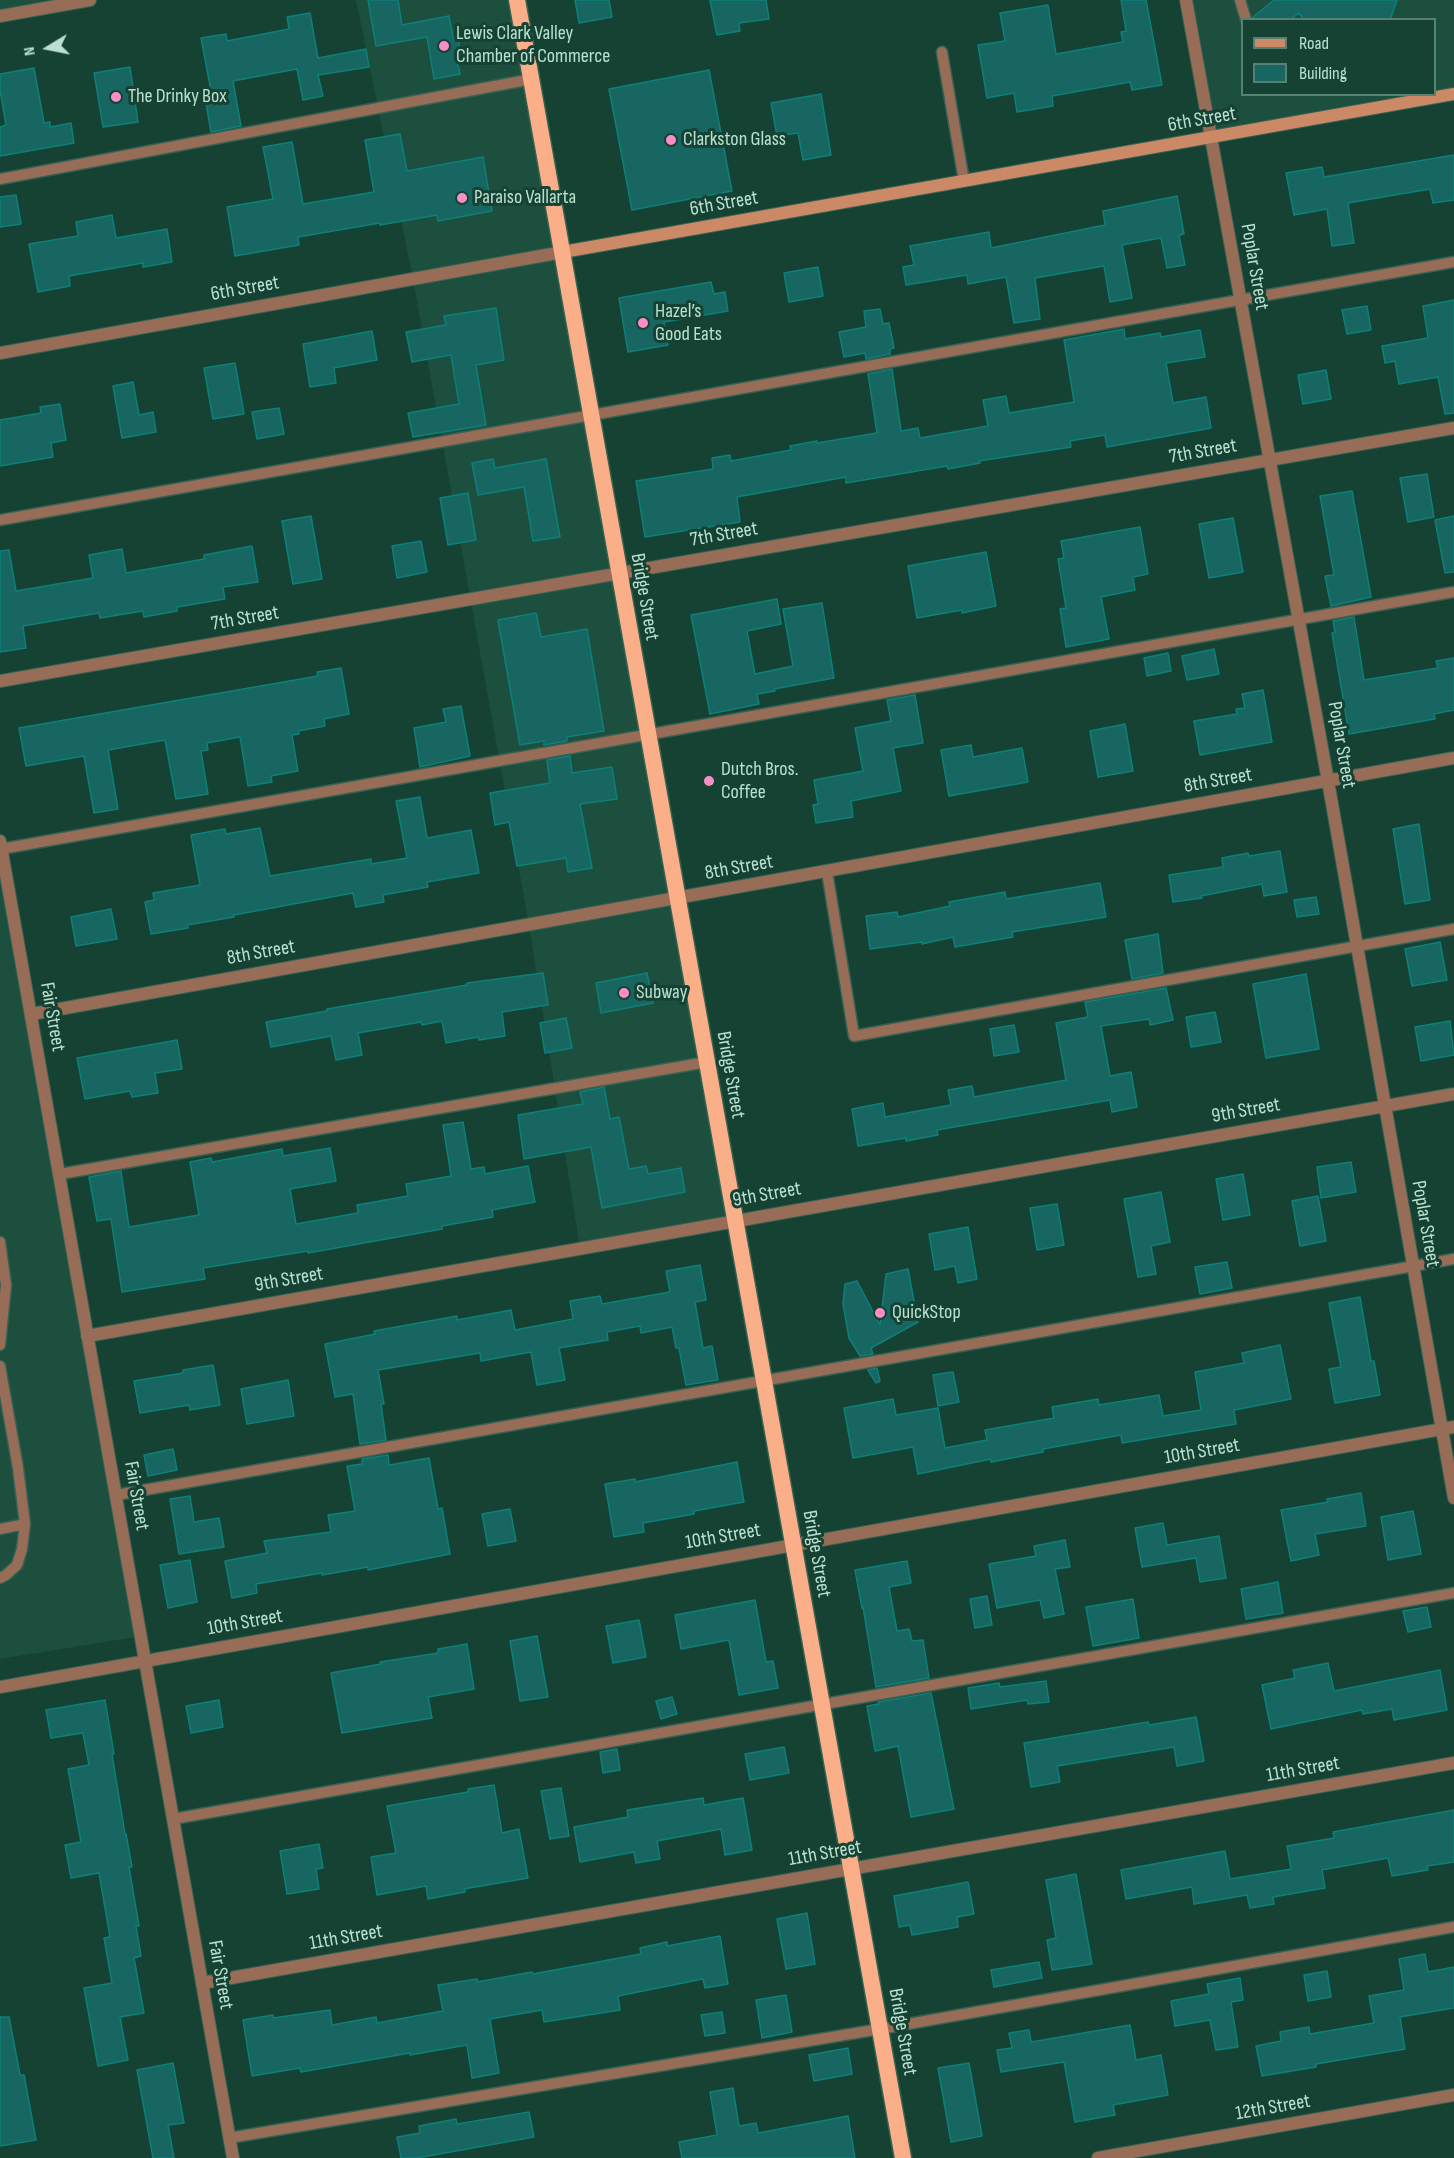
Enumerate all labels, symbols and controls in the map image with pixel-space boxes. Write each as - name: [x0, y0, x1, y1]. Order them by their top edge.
- north arrow: [18, 18, 78, 78]
- legend: [1241, 18, 1436, 96]
- place label: Lewis Clark Valley Chamber of Commerce: [456, 22, 610, 69]
- text: Road: [1299, 33, 1329, 54]
- marker: Lewis Clark Valley Chamber of Commerce: [437, 39, 451, 53]
- text: N: [20, 45, 40, 57]
- text: Building: [1299, 63, 1347, 84]
- place label: The Drinky Box: [128, 85, 227, 109]
- marker: The Drinky Box: [109, 90, 123, 104]
- street label: 6th Street: [1166, 102, 1238, 138]
- place label: Clarkston Glass: [683, 128, 786, 152]
- marker: Clarkston Glass: [664, 133, 678, 147]
- place label: Paraiso Vallarta: [474, 186, 576, 210]
- street label: 6th Street: [688, 186, 760, 222]
- marker: Paraiso Vallarta: [455, 191, 469, 205]
- street label: Poplar Street: [1235, 222, 1273, 312]
- street label: 6th Street: [209, 271, 281, 307]
- place label: Hazel’s Good Eats: [655, 300, 722, 347]
- marker: Hazel’s Good Eats: [636, 316, 650, 330]
- street label: 7th Street: [1167, 434, 1239, 470]
- street label: 7th Street: [688, 517, 760, 553]
- street label: Bridge Street: [625, 552, 663, 642]
- street label: 7th Street: [209, 601, 281, 637]
- street label: Poplar Street: [1322, 700, 1360, 790]
- place label: Dutch Bros. Coffee: [721, 758, 798, 805]
- street label: 8th Street: [1182, 763, 1254, 799]
- marker: Dutch Bros. Coffee: [702, 774, 716, 788]
- street label: 8th Street: [703, 850, 775, 886]
- street label: 8th Street: [225, 935, 297, 971]
- street label: Fair Street: [34, 981, 70, 1053]
- place label: Subway: [636, 981, 687, 1005]
- marker: Subway: [617, 986, 631, 1000]
- street label: Bridge Street: [711, 1030, 749, 1120]
- street label: 9th Street: [1210, 1093, 1282, 1129]
- street label: 9th Street: [731, 1177, 803, 1213]
- street label: Poplar Street: [1406, 1179, 1444, 1269]
- street label: 9th Street: [253, 1262, 325, 1298]
- place label: QuickStop: [892, 1301, 961, 1325]
- marker: QuickStop: [873, 1306, 887, 1320]
- street label: 10th Street: [1163, 1434, 1241, 1470]
- street label: Fair Street: [118, 1460, 154, 1532]
- street label: Bridge Street: [797, 1509, 835, 1599]
- street label: 10th Street: [684, 1519, 762, 1555]
- street label: 10th Street: [206, 1605, 284, 1641]
- street label: 11th Street: [1265, 1752, 1341, 1788]
- street label: 11th Street: [787, 1836, 863, 1872]
- street label: 11th Street: [308, 1920, 384, 1956]
- street label: Fair Street: [202, 1939, 238, 2011]
- street label: Bridge Street: [883, 1987, 921, 2077]
- street label: 12th Street: [1234, 2090, 1312, 2126]

